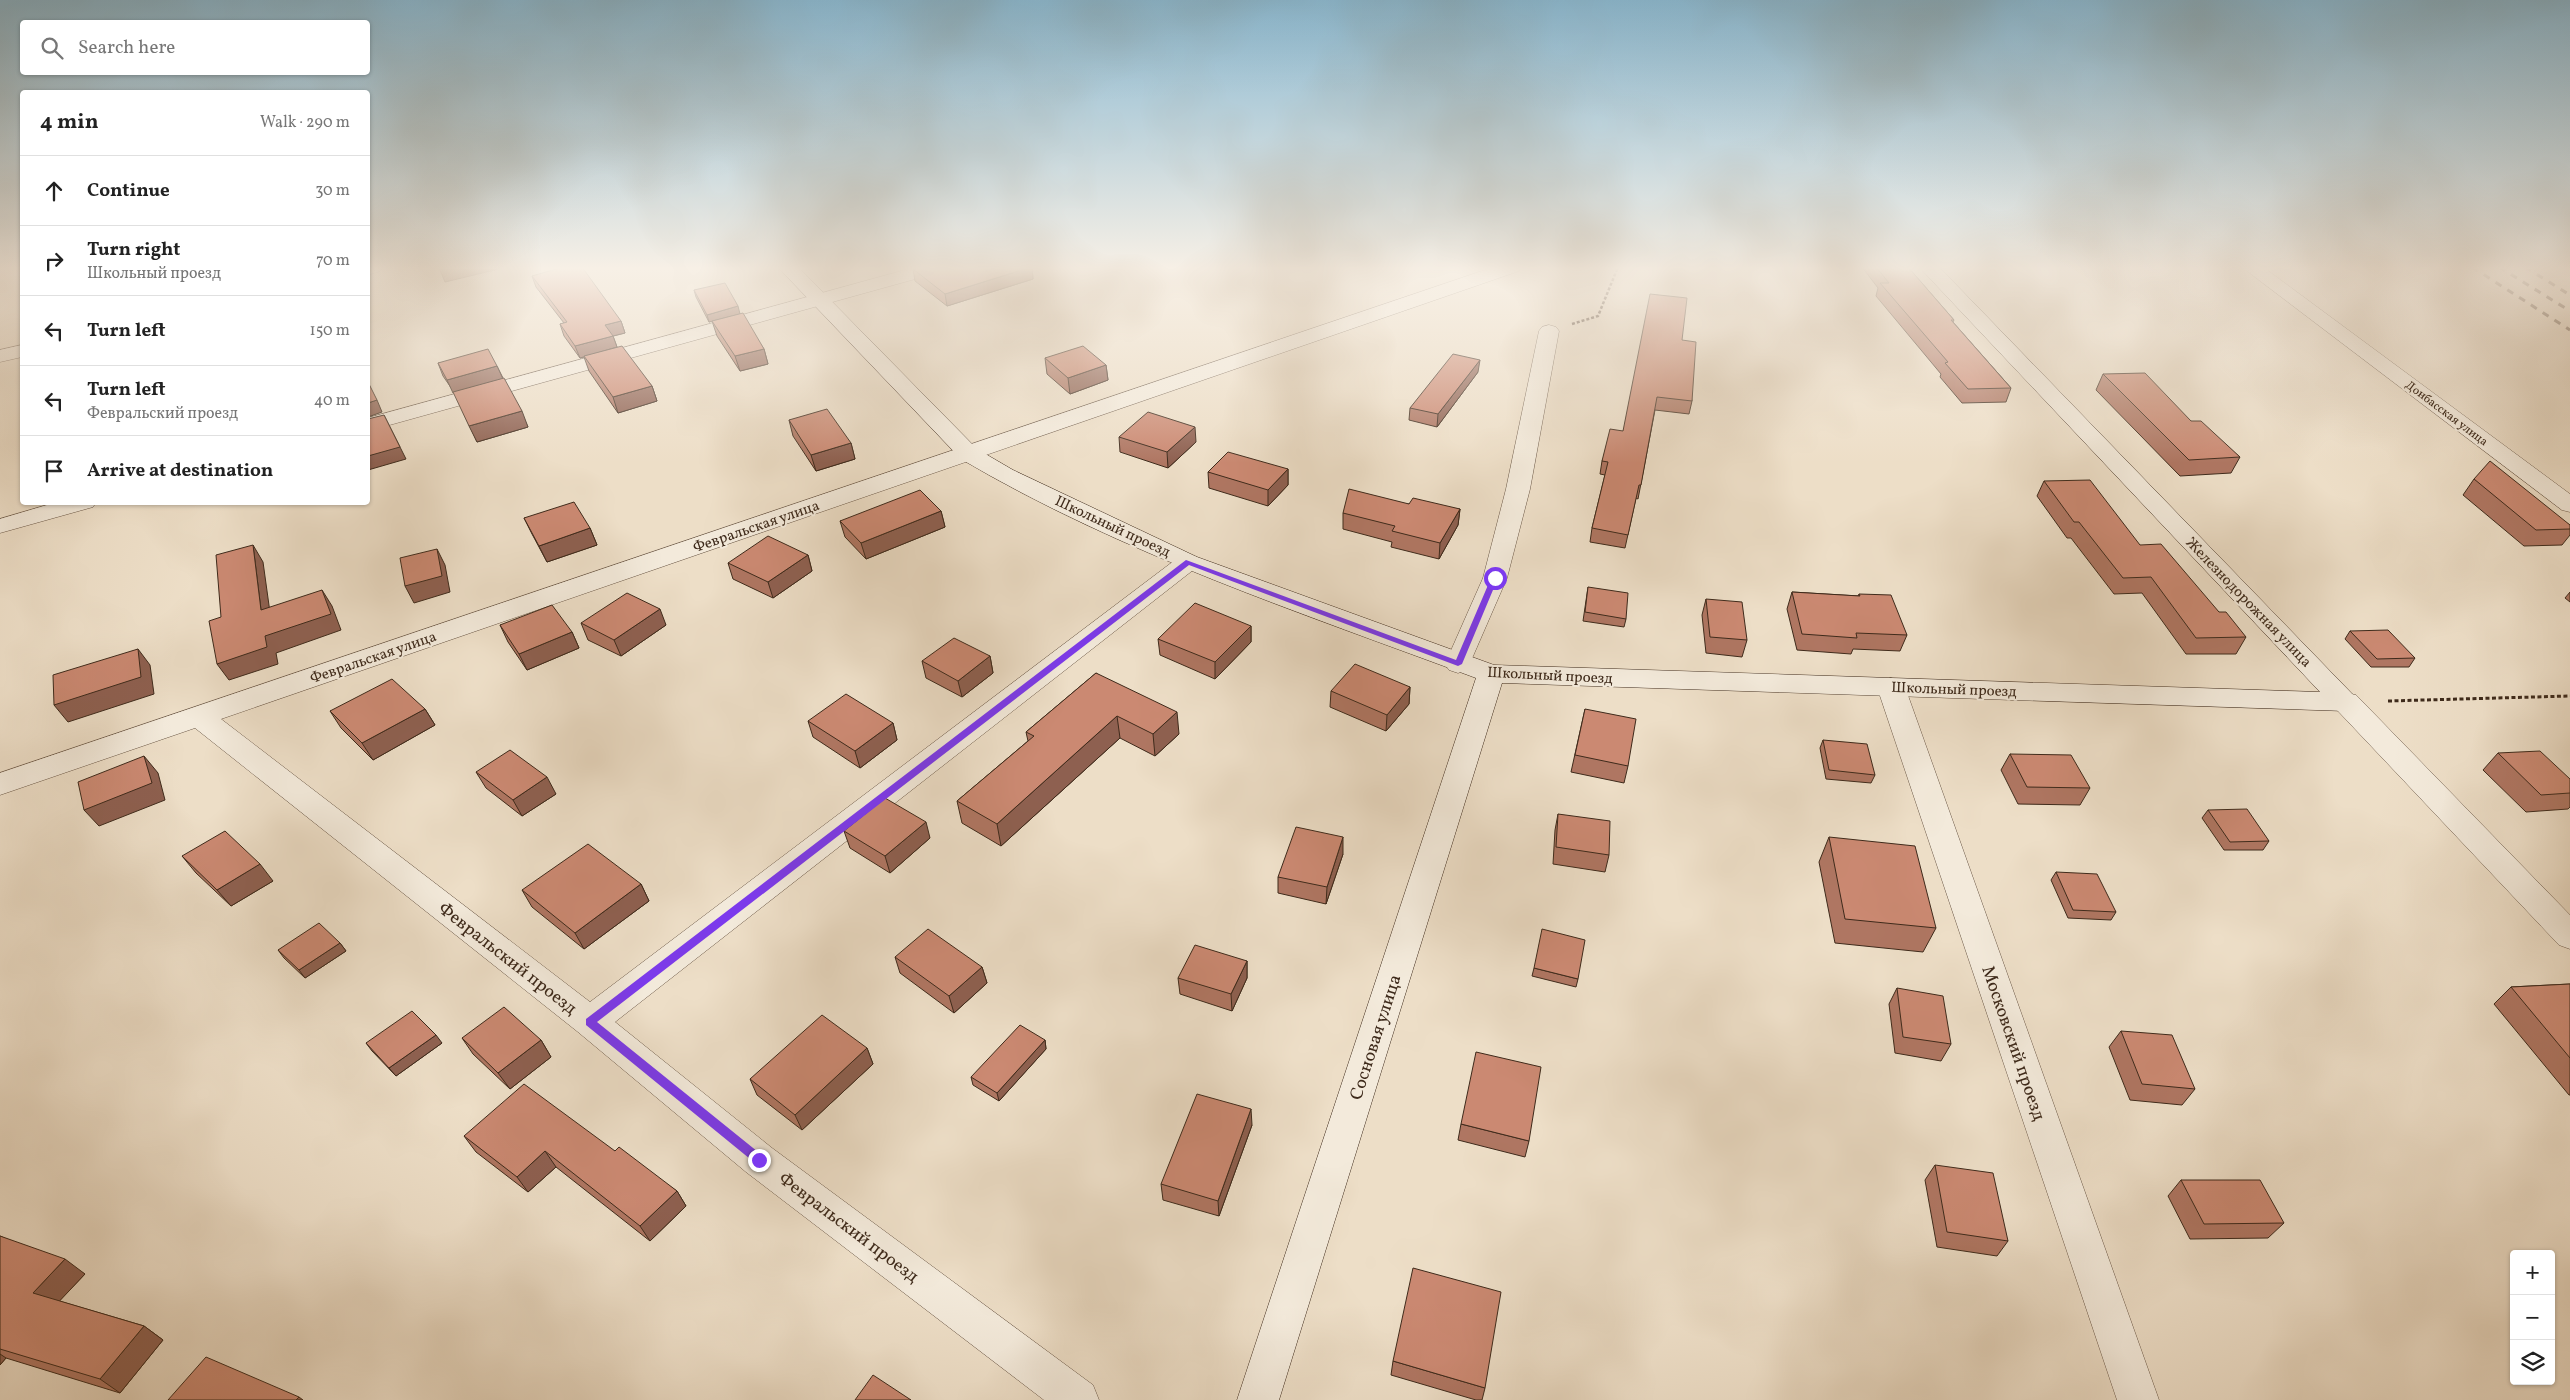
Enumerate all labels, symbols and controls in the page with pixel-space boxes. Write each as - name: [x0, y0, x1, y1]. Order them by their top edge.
- search box: [20, 20, 370, 75]
- icon: search: [38, 34, 66, 62]
- text: Search here: [78, 35, 175, 61]
- text: 4 min: [40, 108, 99, 137]
- text: Walk · 290 m: [260, 112, 350, 134]
- icon: ahead: [40, 177, 68, 205]
- text: Continue: [87, 178, 170, 204]
- text: 30 m: [315, 180, 350, 202]
- text: Turn right: [87, 237, 180, 263]
- icon: right: [40, 247, 68, 275]
- text: 70 m: [316, 250, 350, 272]
- text: Школьный проезд: [87, 263, 221, 285]
- icon: left: [40, 317, 68, 345]
- text: Turn left: [87, 318, 166, 344]
- text: 150 m: [309, 320, 350, 342]
- text: Turn left: [87, 377, 166, 403]
- street label: Донбасская улица: [2402, 377, 2491, 450]
- icon: left: [40, 387, 68, 415]
- text: 40 m: [314, 390, 350, 412]
- text: Февральский проезд: [87, 403, 238, 425]
- icon: arrive: [40, 457, 68, 485]
- text: Arrive at destination: [87, 458, 273, 484]
- street label: Школьный проезд: [1051, 491, 1174, 564]
- street label: Февральская улица: [690, 496, 823, 559]
- street label: Железнодорожная улица: [2180, 533, 2316, 673]
- route start: [1484, 567, 1507, 590]
- street label: Февральская улица: [307, 627, 440, 690]
- street label: Школьный проезд: [1487, 663, 1614, 690]
- street label: Школьный проезд: [1891, 678, 2018, 703]
- street label: Февральский проезд: [432, 897, 582, 1021]
- street label: Московский проезд: [1974, 963, 2051, 1124]
- street label: Сосновая улица: [1344, 971, 1408, 1103]
- route end: [748, 1149, 771, 1172]
- street label: Февральский проезд: [773, 1167, 924, 1289]
- map controls: [2510, 1250, 2555, 1385]
- button: +: [2510, 1250, 2555, 1295]
- button: −: [2510, 1295, 2555, 1340]
- button: layers: [2510, 1340, 2555, 1385]

